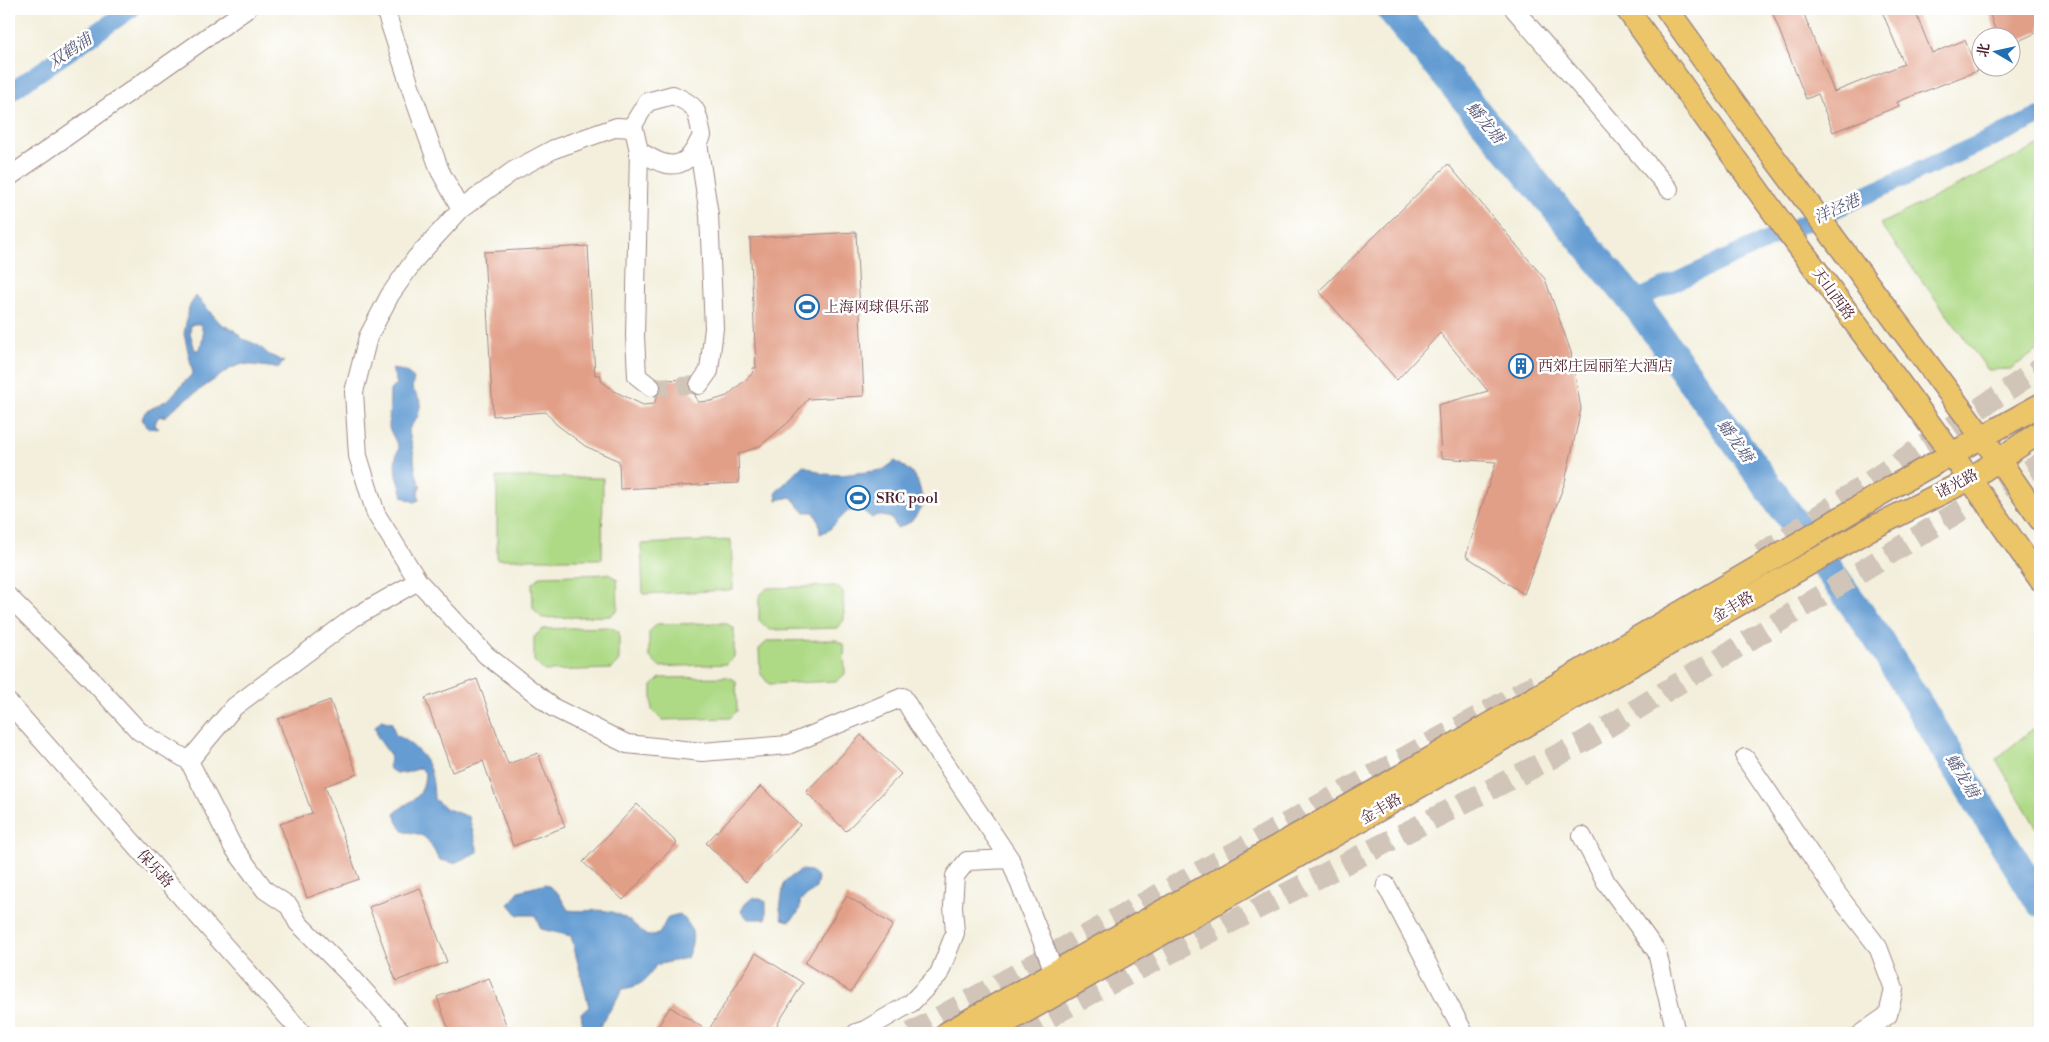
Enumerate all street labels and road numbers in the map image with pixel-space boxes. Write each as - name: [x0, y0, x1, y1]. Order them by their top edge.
- street label: 天山西路: [1808, 264, 1858, 324]
- street label: 诸光路: [1933, 465, 1981, 503]
- street label: 金丰路: [1709, 588, 1757, 626]
- street label: 金丰路: [1357, 790, 1405, 828]
- street label: 保乐路: [133, 846, 177, 892]

